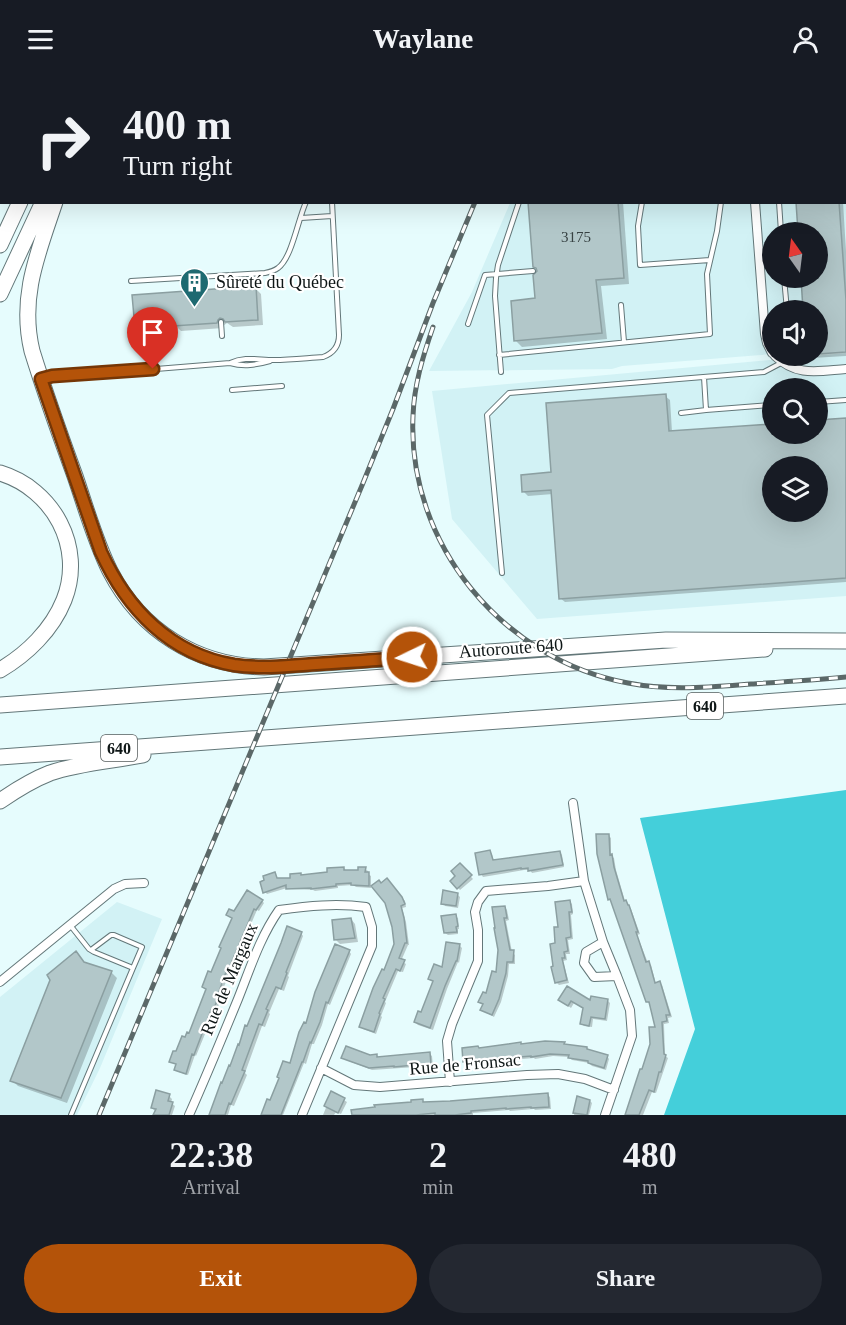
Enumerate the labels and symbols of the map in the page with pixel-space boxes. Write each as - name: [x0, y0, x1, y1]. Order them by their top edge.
- north arrow: [762, 222, 828, 288]
- house number: 3175: [561, 229, 591, 245]
- building icon: Sûreté du Québec: [179, 266, 211, 308]
- place label: Sûreté du Québec: [216, 272, 344, 292]
- pin: [127, 307, 178, 369]
- position arrow: [380, 625, 444, 689]
- street label: Autoroute 640: [458, 634, 564, 662]
- road number: 640: [687, 693, 723, 719]
- road number: 640: [101, 735, 137, 761]
- street label: Rue de Margaux: [196, 920, 262, 1038]
- street label: Rue de Fronsac: [408, 1049, 522, 1079]

